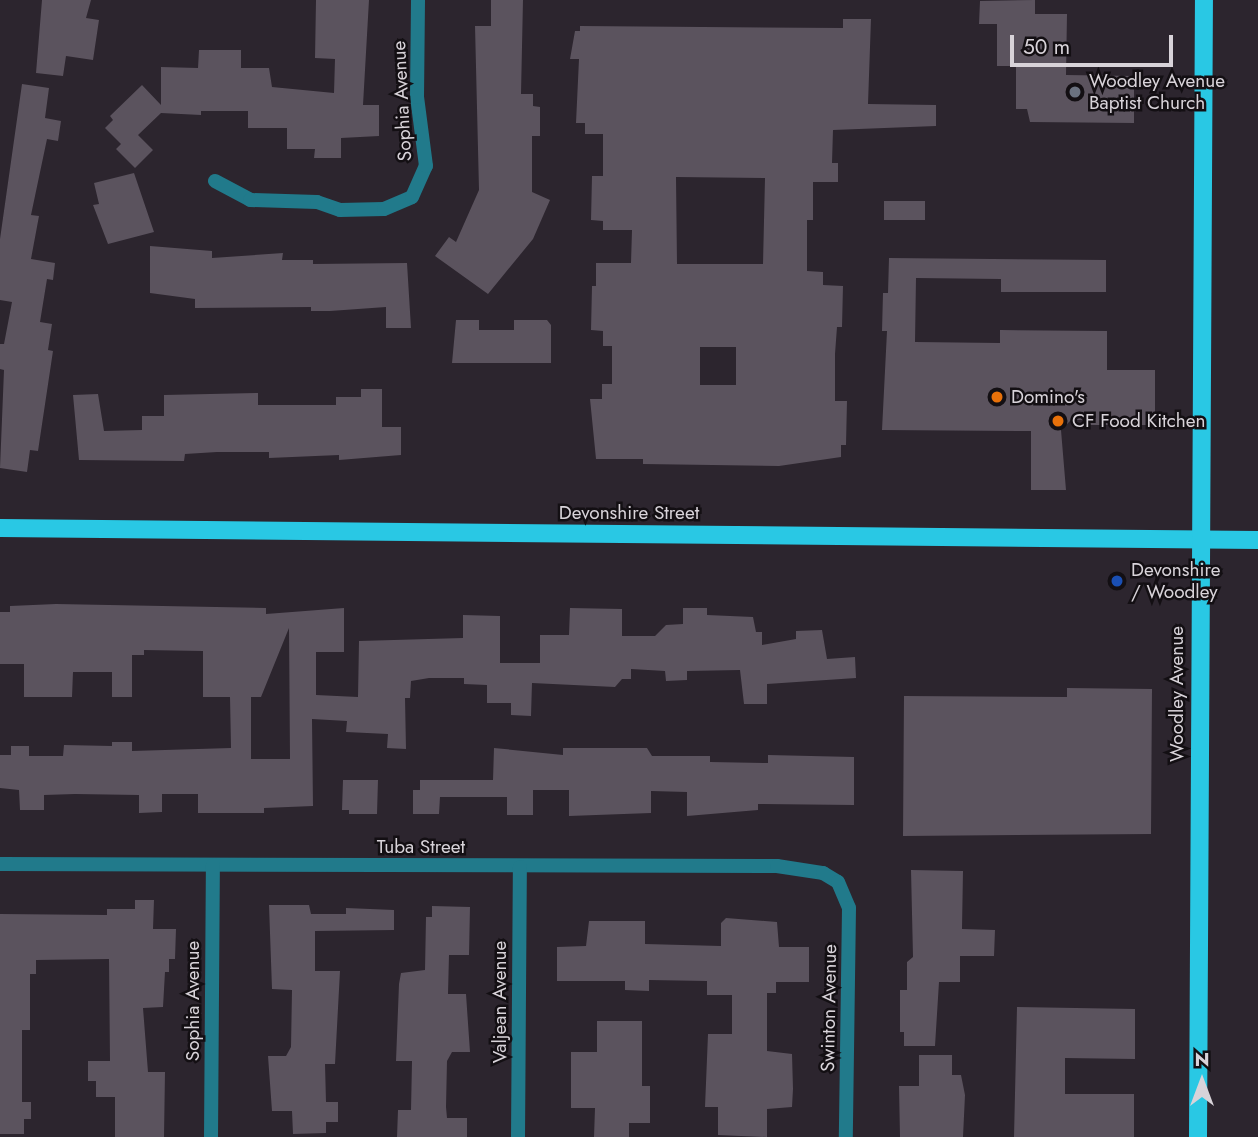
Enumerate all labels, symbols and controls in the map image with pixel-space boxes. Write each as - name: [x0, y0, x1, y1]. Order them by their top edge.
- scale bar: [1013, 21, 1176, 65]
- text: 50 m: [1023, 32, 1070, 62]
- street label: Sophia Avenue: [387, 40, 417, 162]
- place label: Woodley Avenue Baptist Church: [1089, 70, 1225, 114]
- marker: Woodley Avenue Baptist Church: [1067, 84, 1083, 100]
- place label: Domino's: [1011, 386, 1085, 408]
- marker: Domino's: [989, 389, 1005, 405]
- place label: CF Food Kitchen: [1072, 410, 1205, 432]
- marker: CF Food Kitchen: [1050, 413, 1066, 429]
- street label: Devonshire Street: [559, 502, 699, 524]
- place label: Devonshire / Woodley: [1131, 559, 1220, 603]
- marker: Devonshire / Woodley: [1109, 573, 1125, 589]
- street label: Woodley Avenue: [1166, 626, 1188, 762]
- street label: Tuba Street: [377, 836, 465, 858]
- street label: Sophia Avenue: [182, 941, 204, 1061]
- street label: Valjean Avenue: [489, 941, 511, 1063]
- street label: Swinton Avenue: [816, 944, 842, 1072]
- north arrow: [1167, 1046, 1237, 1116]
- text: N: [1194, 1046, 1210, 1073]

